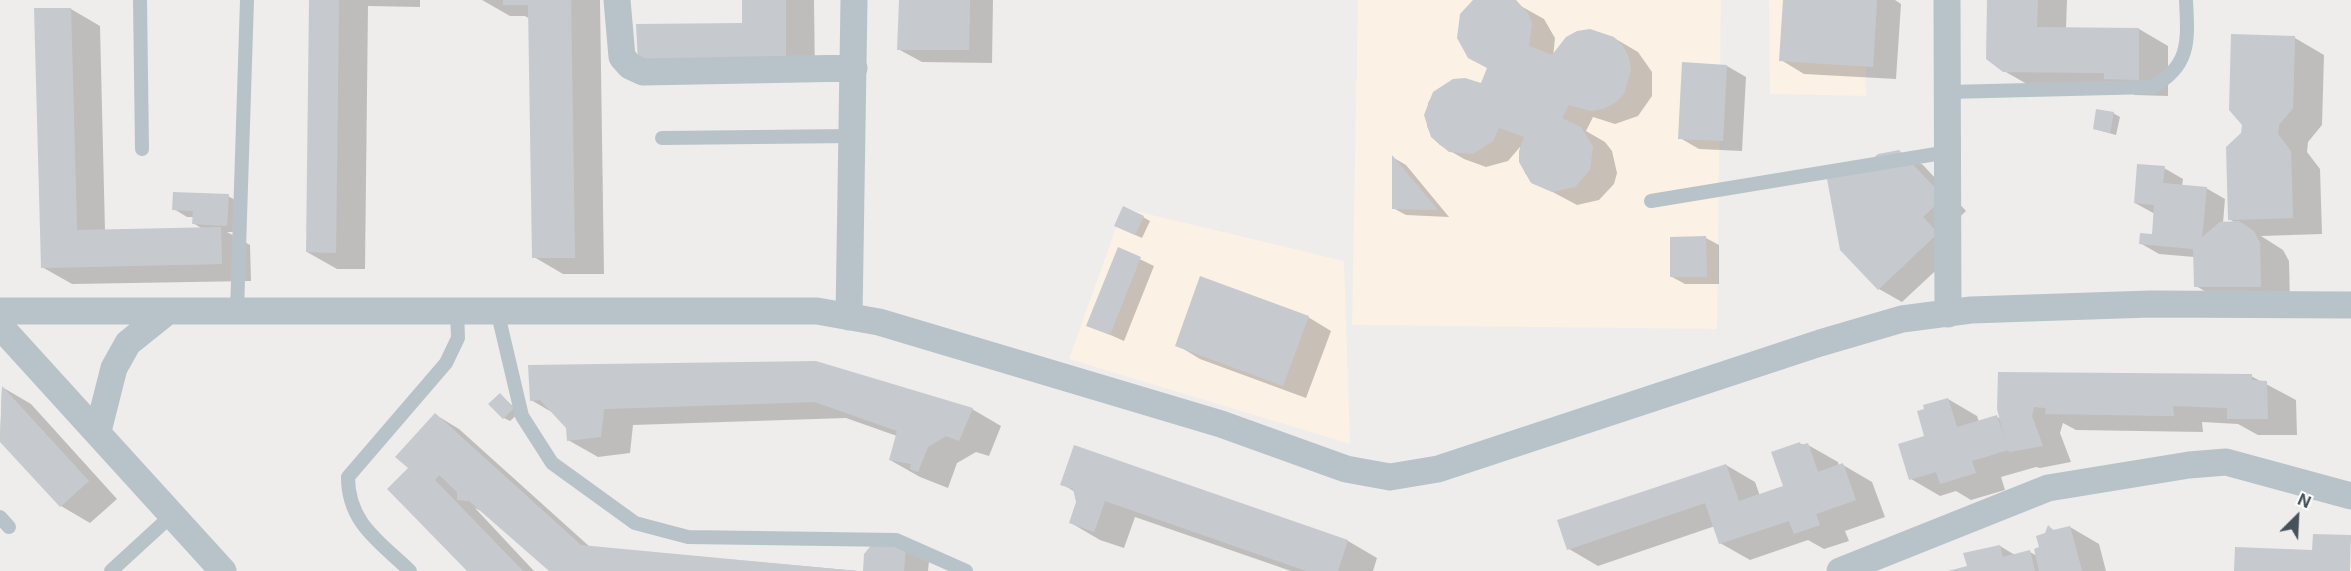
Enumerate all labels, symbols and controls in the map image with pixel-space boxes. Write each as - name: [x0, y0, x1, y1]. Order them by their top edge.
- north arrow: [2267, 487, 2327, 547]
- text: N: [2295, 489, 2314, 512]

